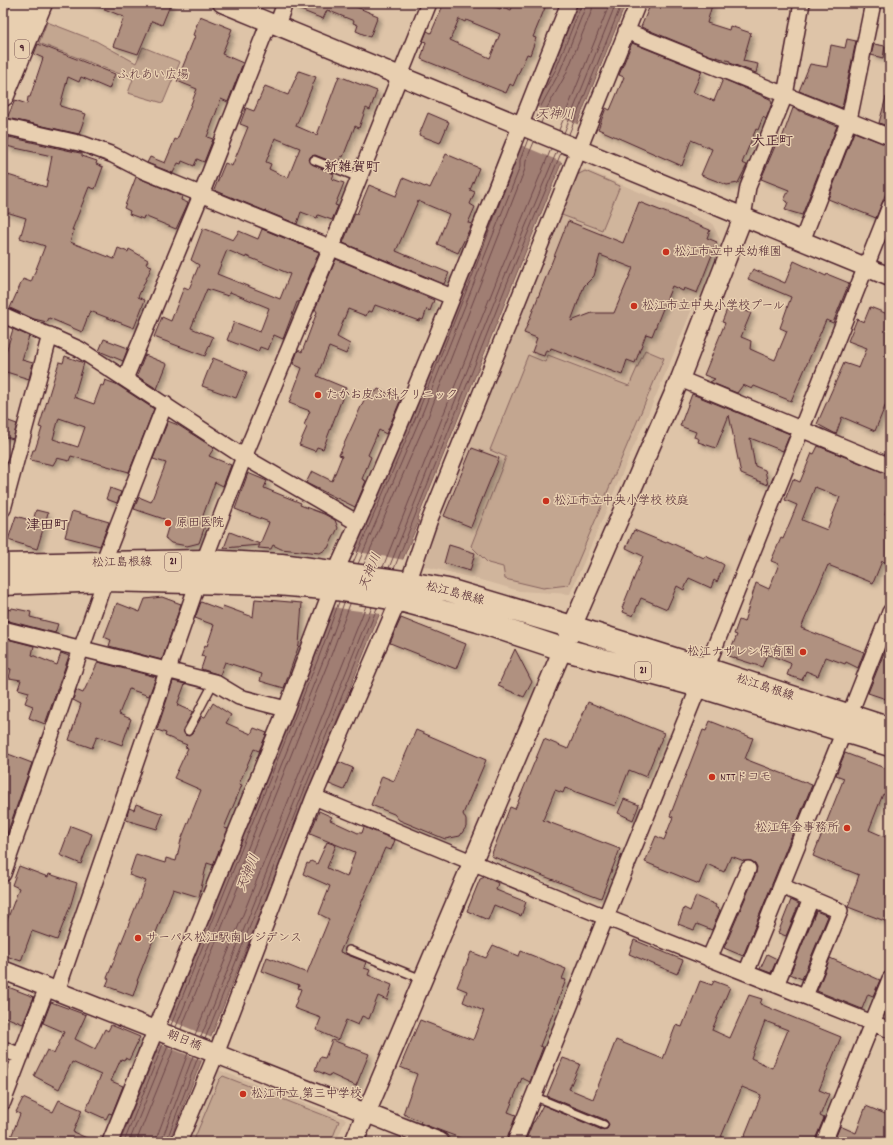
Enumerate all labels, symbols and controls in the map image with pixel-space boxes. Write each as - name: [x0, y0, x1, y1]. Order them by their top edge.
- road number: 9: [15, 40, 29, 58]
- park label: ふれあい広場: [117, 67, 189, 84]
- water label: 天神川: [535, 106, 575, 125]
- district label: 大正町: [751, 132, 793, 152]
- district label: 新雑賀町: [324, 158, 380, 178]
- place label: 松江市立中央幼稚園: [674, 244, 782, 261]
- marker: 松江市立中央幼稚園: [661, 247, 671, 257]
- place label: 松江市立中央小学校プール: [642, 298, 785, 315]
- marker: 松江市立中央小学校プール: [629, 301, 639, 311]
- place label: たかお皮ふ科クリニック: [326, 387, 458, 404]
- marker: たかお皮ふ科クリニック: [313, 390, 323, 400]
- place label: 松江市立中央小学校 校庭: [554, 493, 689, 510]
- marker: 松江市立中央小学校 校庭: [541, 496, 551, 506]
- place label: 原田医院: [176, 515, 224, 532]
- district label: 津田町: [26, 516, 68, 536]
- marker: 原田医院: [163, 518, 173, 528]
- water label: 天神川: [355, 550, 387, 594]
- road number: 21: [165, 553, 181, 571]
- street label: 松江島根線: [92, 554, 152, 572]
- street label: 松江島根線: [424, 578, 486, 610]
- place label: 松江ナザレン保育園: [687, 644, 795, 661]
- marker: 松江ナザレン保育園: [798, 647, 808, 657]
- road number: 21: [635, 662, 651, 680]
- street label: 松江島根線: [734, 671, 796, 705]
- place label: NTTドコモ: [720, 769, 772, 786]
- marker: NTTドコモ: [707, 772, 717, 782]
- place label: 松江年金事務所: [755, 820, 839, 837]
- marker: 松江年金事務所: [842, 823, 852, 833]
- water label: 天神川: [233, 851, 265, 895]
- place label: サーパス松江駅南レジデンス: [146, 930, 302, 947]
- marker: サーパス松江駅南レジデンス: [133, 933, 143, 943]
- street label: 朝日橋: [164, 1026, 204, 1056]
- place label: 松江市立 第三中学校: [251, 1086, 362, 1103]
- marker: 松江市立 第三中学校: [238, 1089, 248, 1099]

